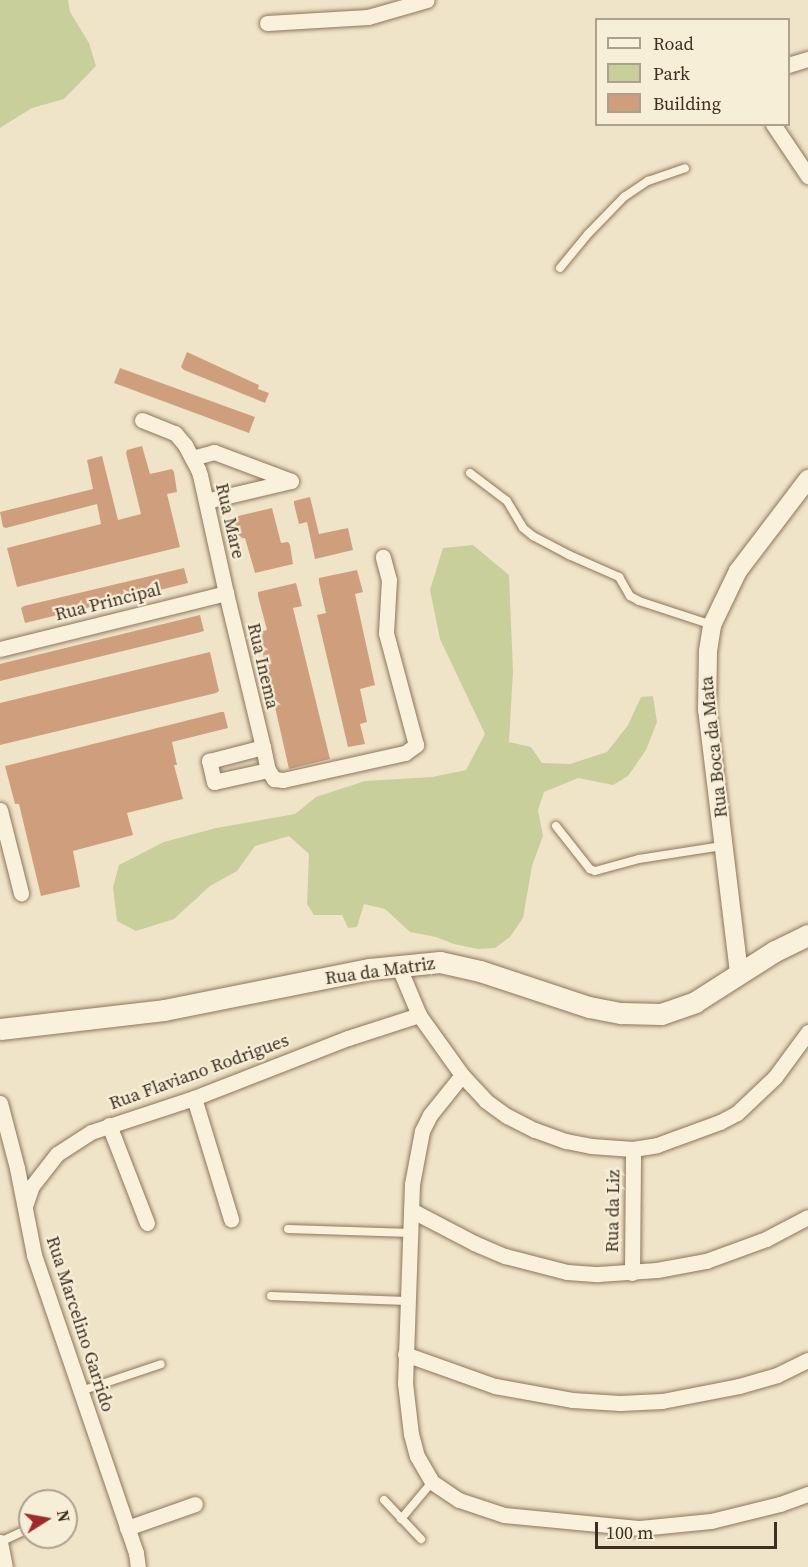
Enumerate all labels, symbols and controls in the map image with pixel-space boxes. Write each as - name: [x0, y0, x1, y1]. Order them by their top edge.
- legend: [595, 18, 790, 126]
- text: Road: [653, 31, 694, 56]
- text: Park: [653, 61, 690, 86]
- text: Building: [653, 91, 721, 116]
- street label: Rua Mare: [211, 481, 249, 561]
- street label: Rua Principal: [53, 578, 163, 626]
- street label: Rua Inema: [243, 621, 283, 711]
- street label: Rua Boca da Mata: [696, 675, 732, 819]
- street label: Rua da Matriz: [324, 953, 436, 989]
- street label: Rua Flaviano Rodrigues: [106, 1029, 292, 1115]
- street label: Rua da Liz: [601, 1169, 625, 1253]
- street label: Rua Marcelino Garrido: [41, 1234, 119, 1414]
- north arrow: [18, 1489, 78, 1549]
- text: N: [52, 1508, 76, 1524]
- scale bar: [598, 1510, 780, 1548]
- text: 100 m: [606, 1520, 653, 1545]

